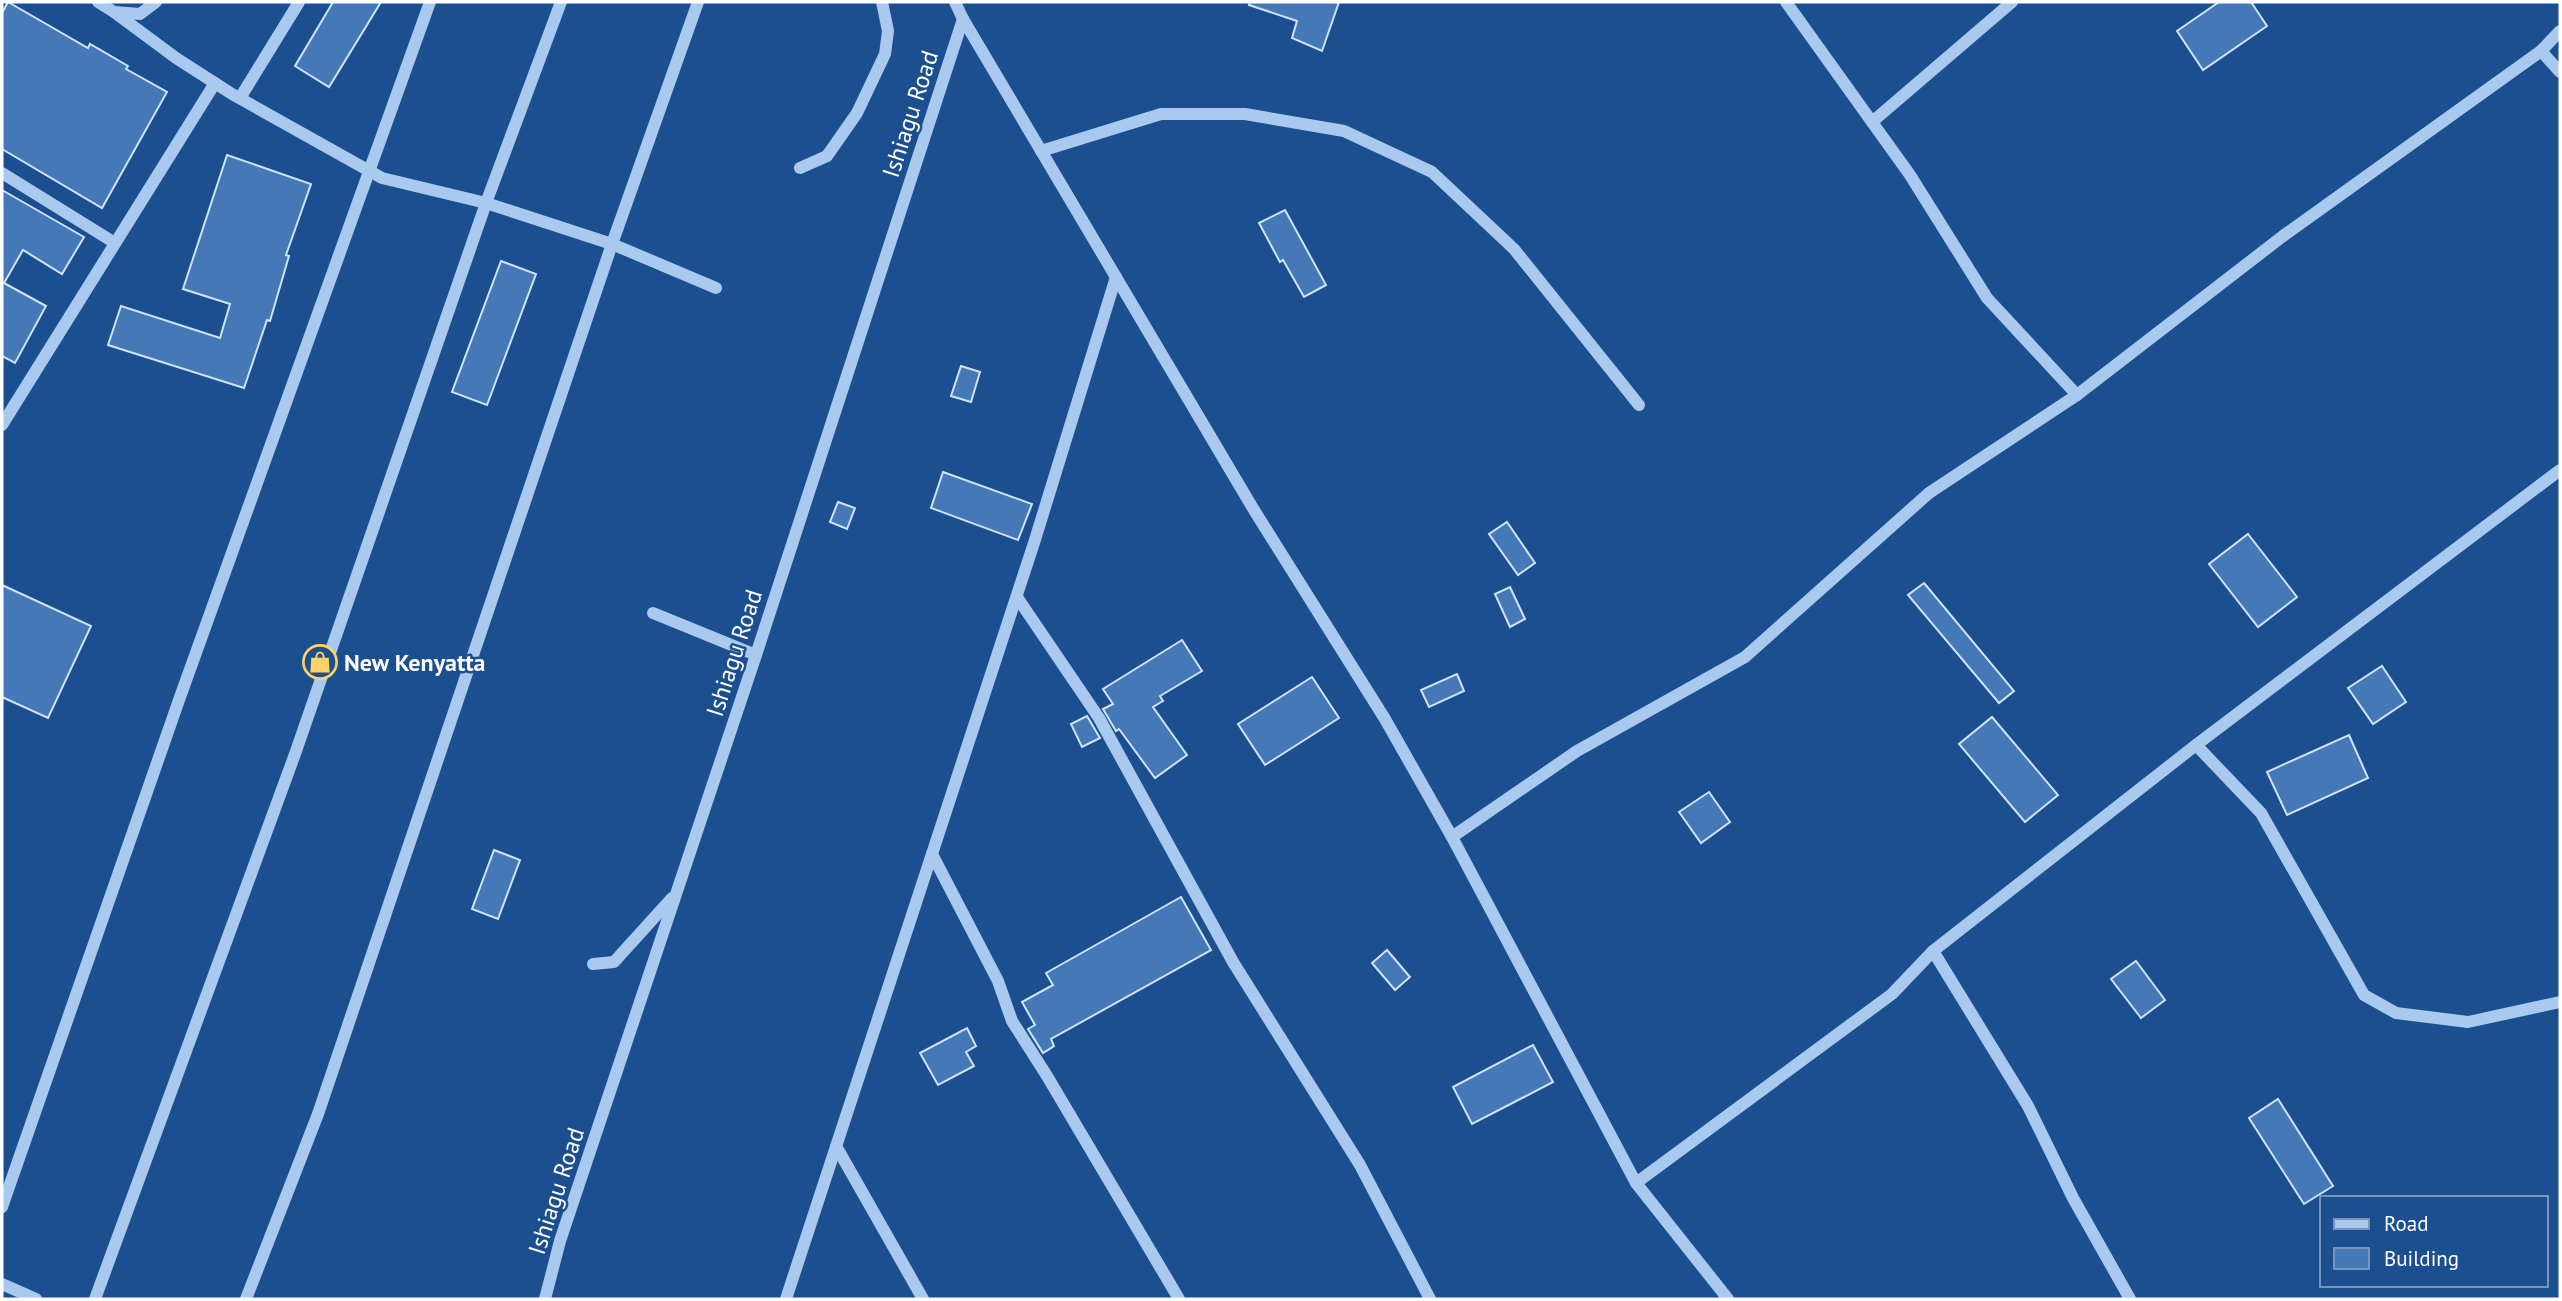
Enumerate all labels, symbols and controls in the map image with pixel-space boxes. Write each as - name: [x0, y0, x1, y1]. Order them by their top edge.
- street label: Ishiagu Road: [875, 47, 945, 181]
- street label: Ishiagu Road: [699, 586, 769, 720]
- shop icon: New Kenyatta: [301, 643, 339, 681]
- place label: New Kenyatta: [344, 647, 486, 678]
- street label: Ishiagu Road: [521, 1124, 591, 1258]
- legend: [2320, 1196, 2548, 1287]
- text: Road: [2384, 1210, 2428, 1237]
- text: Building: [2384, 1245, 2459, 1272]

